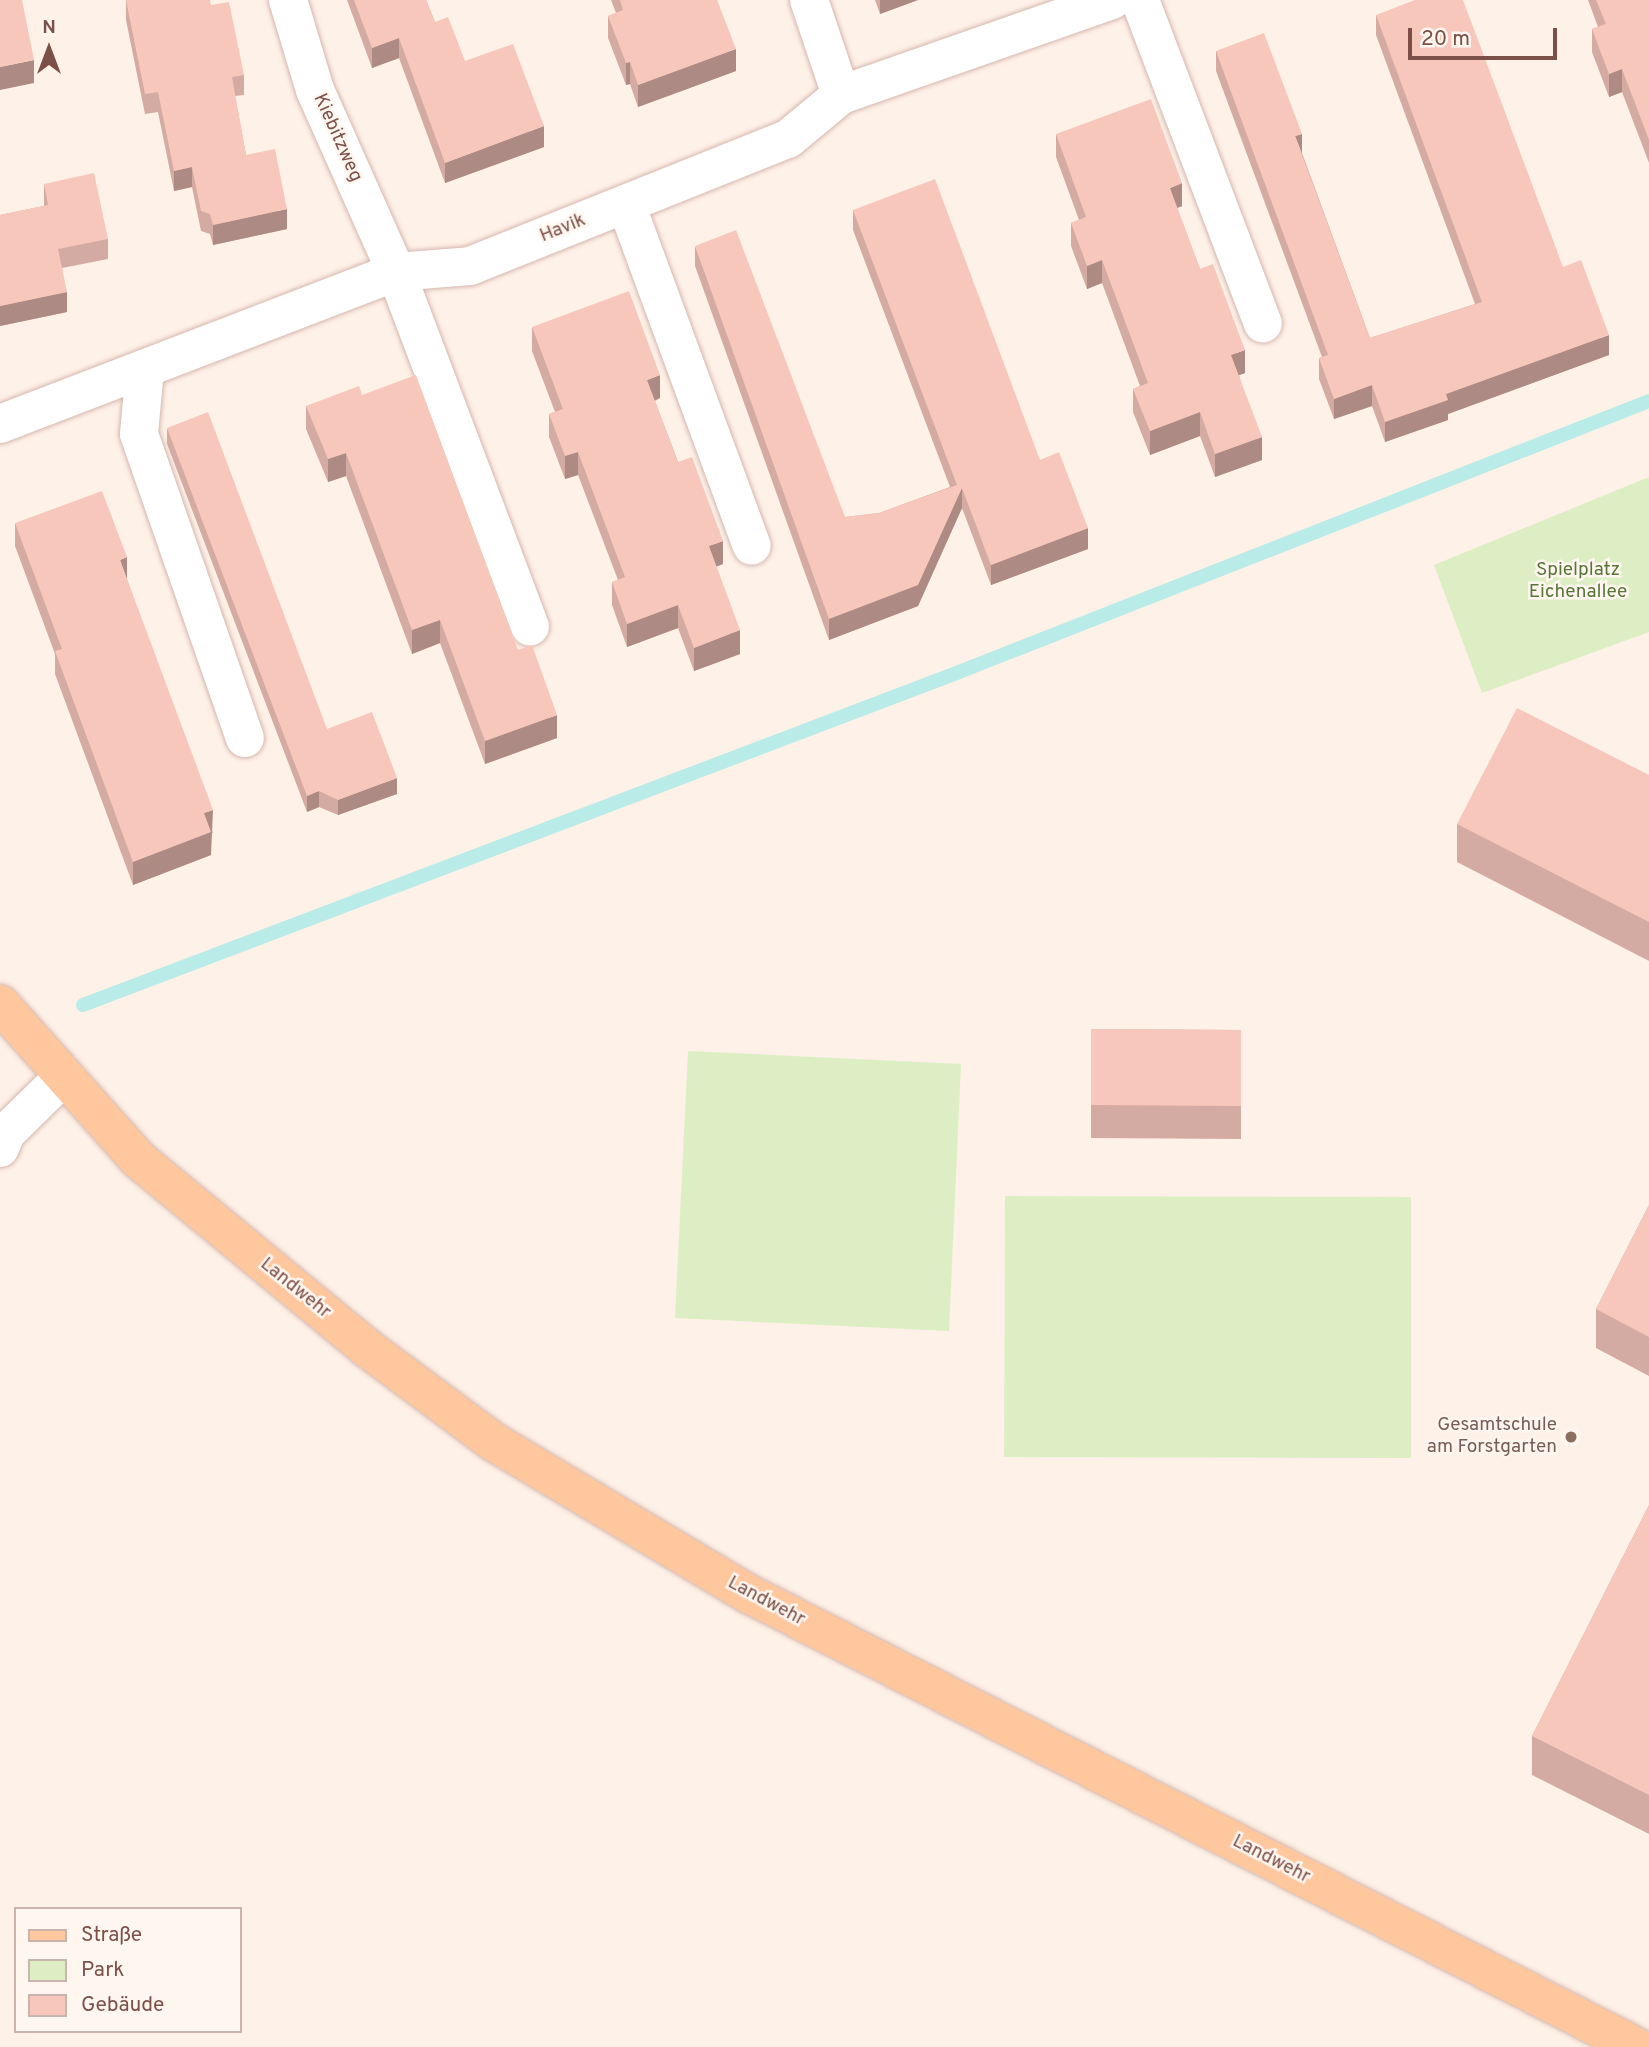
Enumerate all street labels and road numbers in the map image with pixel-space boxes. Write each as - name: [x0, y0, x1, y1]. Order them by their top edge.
- street label: Kiebitzweg: [307, 90, 367, 186]
- street label: Havik: [537, 210, 589, 248]
- street label: Landwehr: [255, 1254, 335, 1324]
- street label: Landwehr: [723, 1572, 809, 1632]
- street label: Landwehr: [1228, 1831, 1314, 1889]

